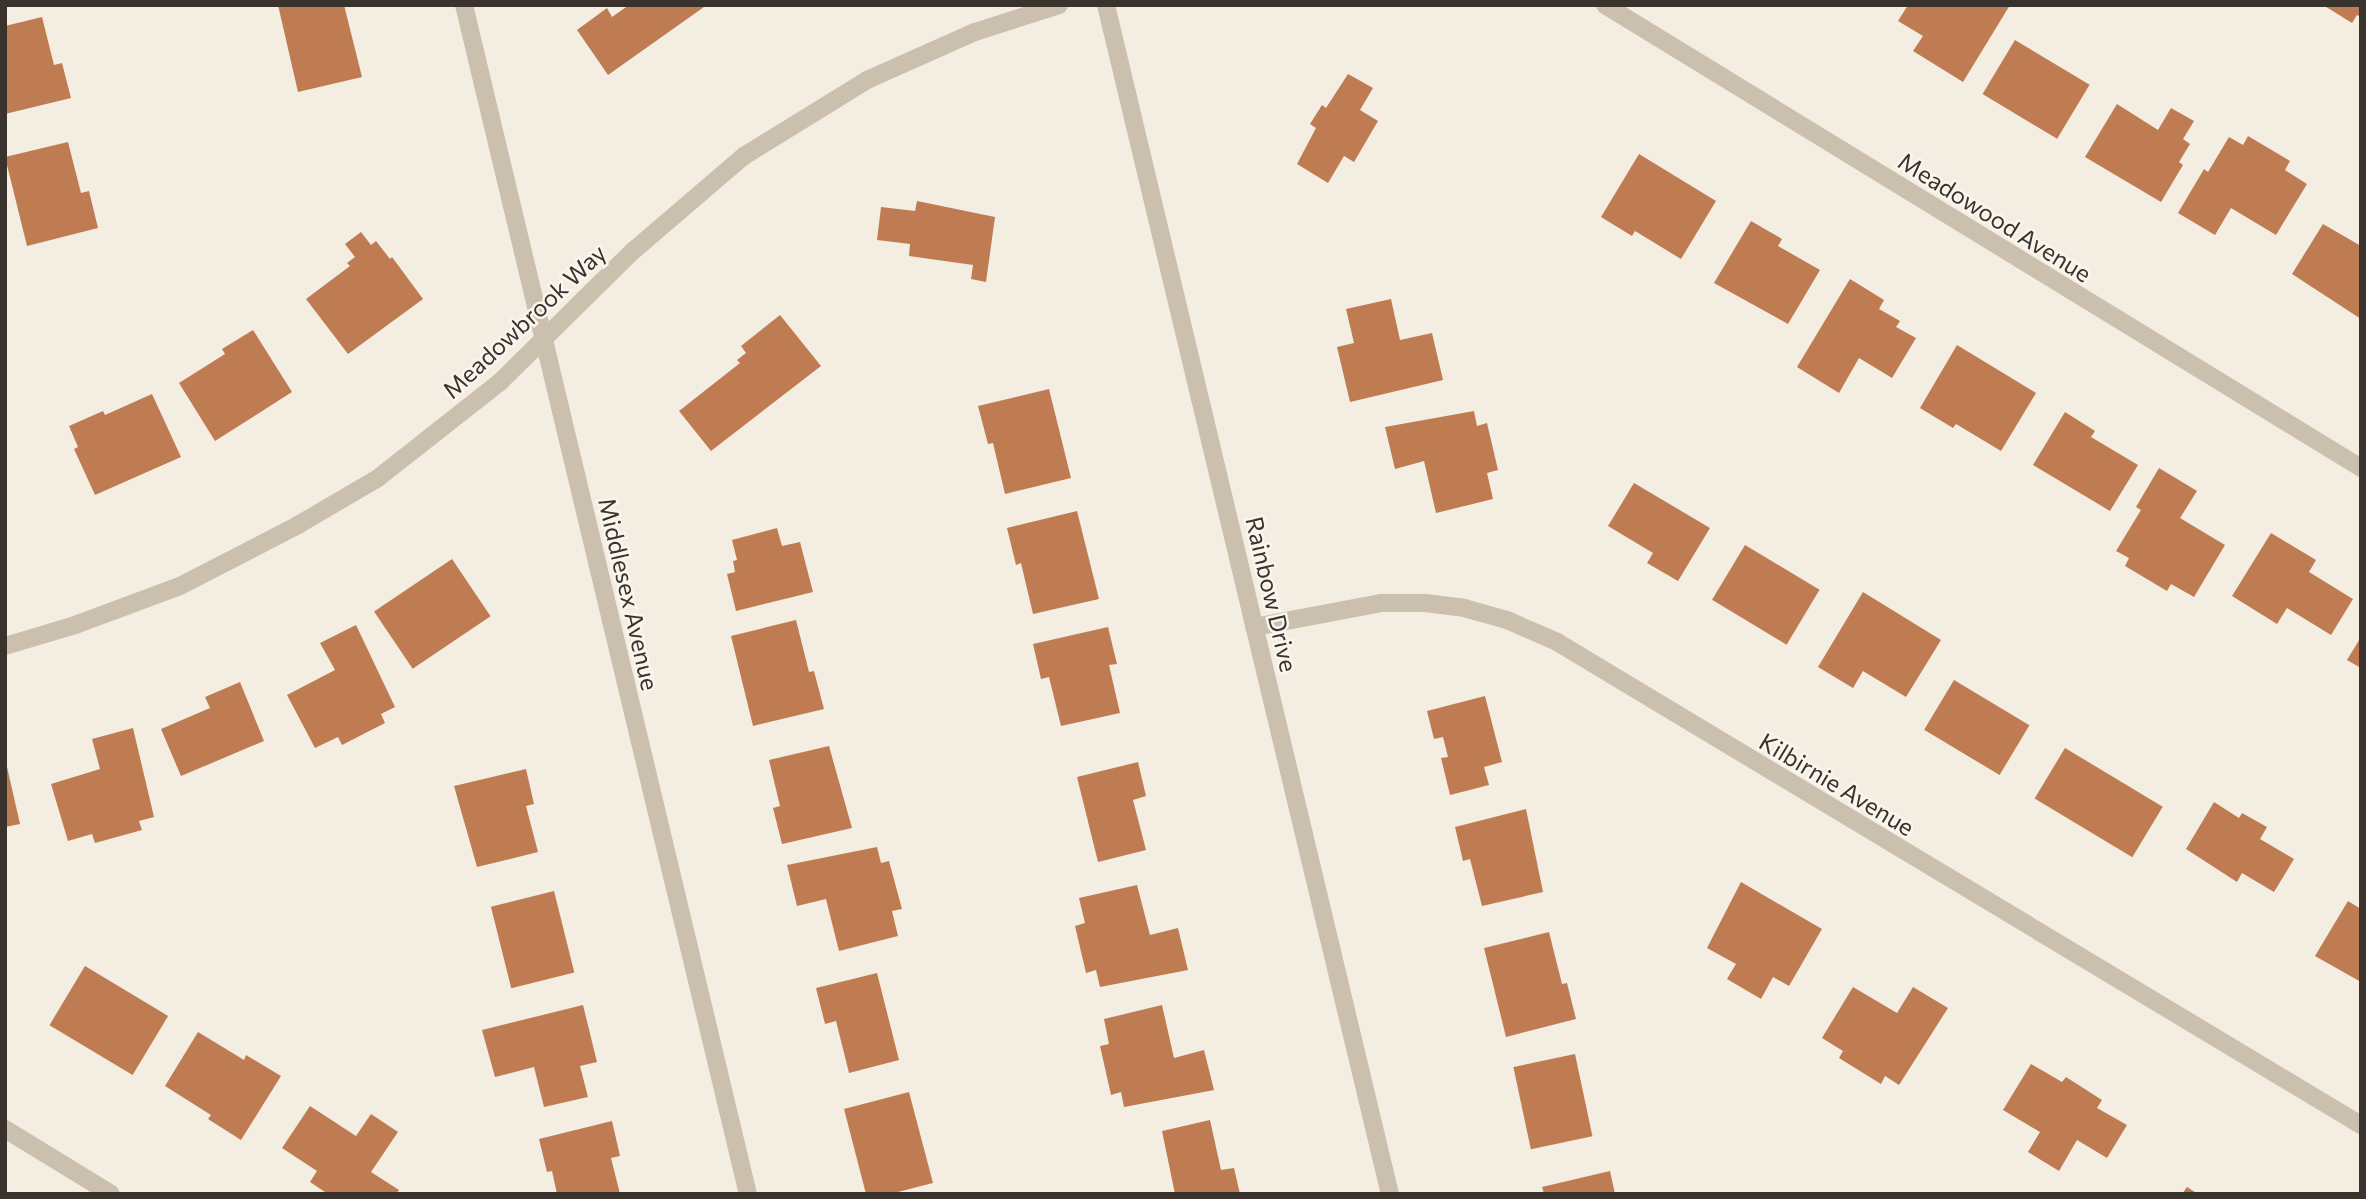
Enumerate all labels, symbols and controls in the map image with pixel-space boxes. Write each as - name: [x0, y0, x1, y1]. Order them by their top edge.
- street label: Meadowood Avenue: [1893, 146, 2097, 288]
- street label: Meadowbrook Way: [436, 238, 612, 404]
- street label: Middlesex Avenue: [593, 495, 665, 693]
- street label: Rainbow Drive: [1240, 514, 1304, 674]
- street label: Kilbirnie Avenue: [1754, 726, 1920, 842]

